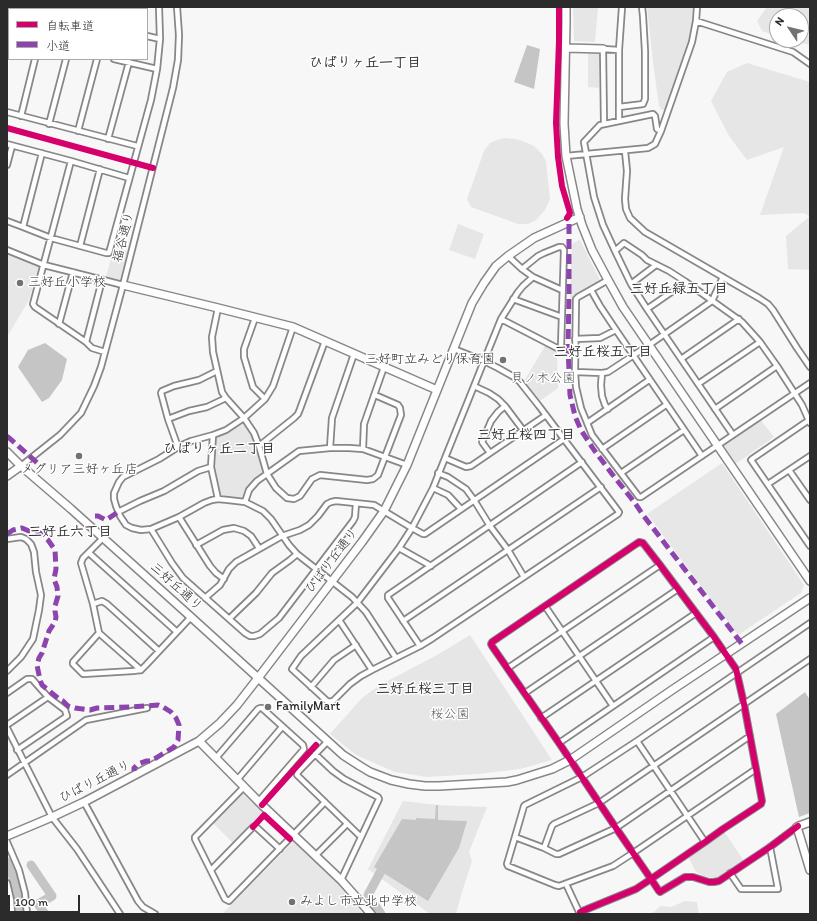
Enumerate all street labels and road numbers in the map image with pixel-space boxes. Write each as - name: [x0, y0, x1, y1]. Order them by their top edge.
- street label: 福谷通り: [110, 210, 138, 264]
- street label: ひばり丘通り: [302, 525, 362, 597]
- street label: 三好丘通り: [147, 559, 205, 615]
- street label: ひばり丘通り: [57, 757, 133, 807]

